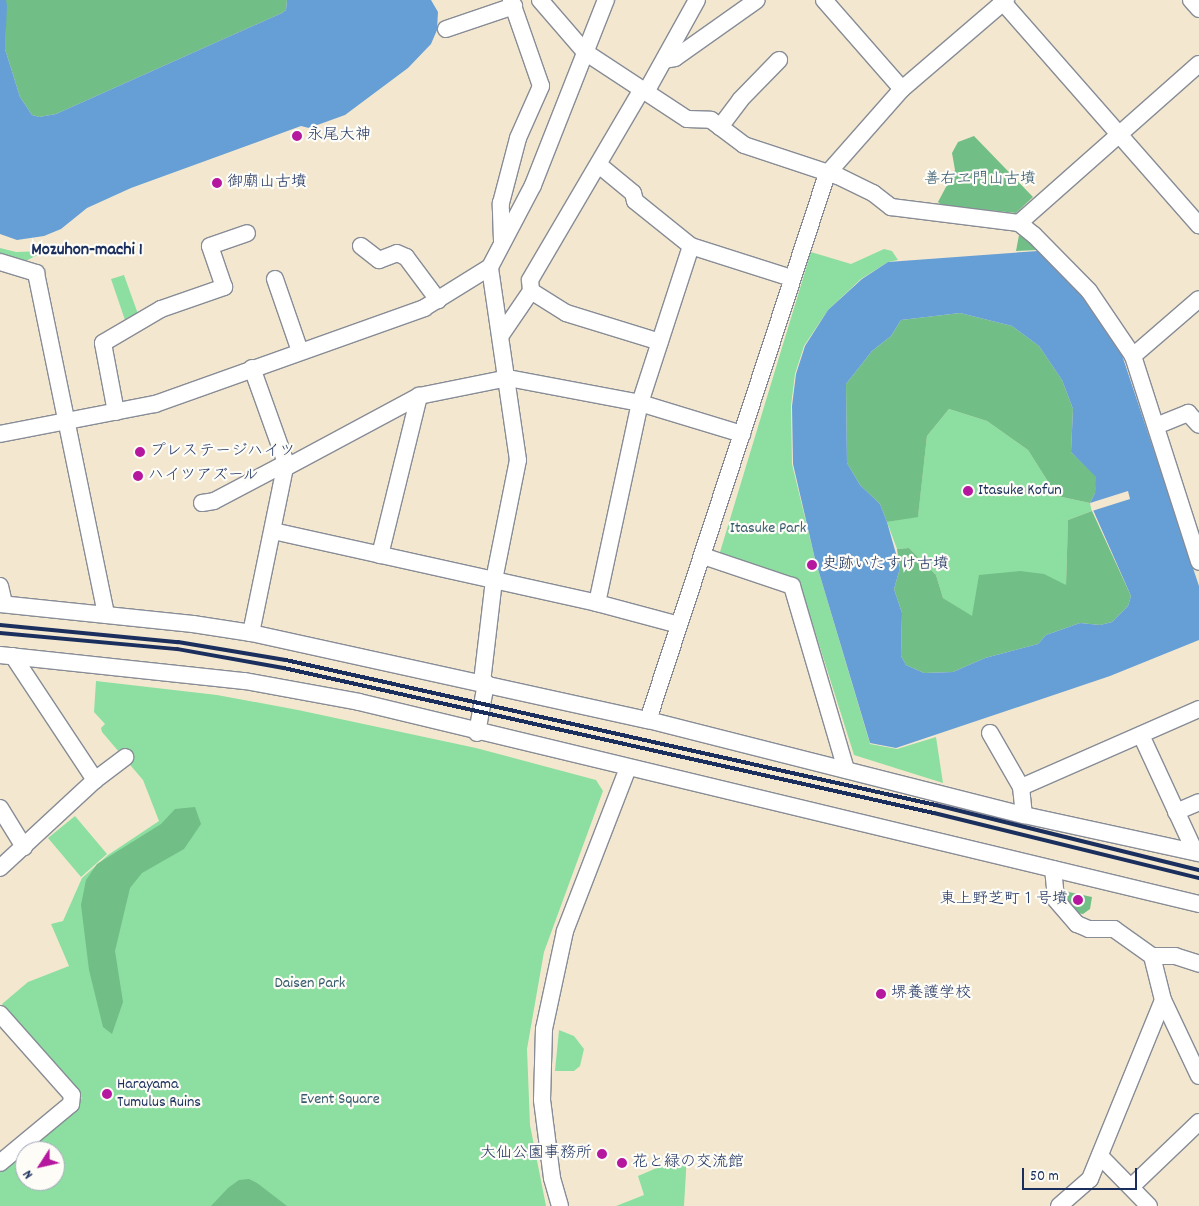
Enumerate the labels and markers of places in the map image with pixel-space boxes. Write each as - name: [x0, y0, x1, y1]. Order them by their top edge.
- place label: 永尾大神: [307, 126, 371, 146]
- marker: 永尾大神: [291, 130, 303, 142]
- place label: 御廟山古墳: [227, 173, 307, 193]
- marker: 御廟山古墳: [211, 177, 223, 189]
- place label: プレステージハイツ: [150, 442, 294, 462]
- marker: プレステージハイツ: [134, 446, 146, 458]
- place label: ハイツアズール: [148, 466, 260, 486]
- marker: ハイツアズール: [132, 470, 144, 482]
- place label: Itasuke Kofun: [978, 481, 1062, 501]
- marker: Itasuke Kofun: [962, 485, 974, 497]
- place label: 史跡いたすけ古墳: [822, 555, 950, 575]
- marker: 史跡いたすけ古墳: [806, 559, 818, 571]
- place label: 東上野芝町１号墳: [940, 890, 1068, 910]
- marker: 東上野芝町１号墳: [1072, 894, 1084, 906]
- place label: 堺養護学校: [891, 984, 971, 1004]
- marker: 堺養護学校: [875, 988, 887, 1000]
- place label: Harayama Tumulus Ruins: [117, 1075, 201, 1113]
- marker: Harayama Tumulus Ruins: [101, 1088, 113, 1100]
- place label: 大仙公園事務所: [480, 1144, 592, 1164]
- marker: 大仙公園事務所: [596, 1148, 608, 1160]
- place label: 花と緑の交流館: [632, 1153, 744, 1173]
- marker: 花と緑の交流館: [616, 1157, 628, 1169]

